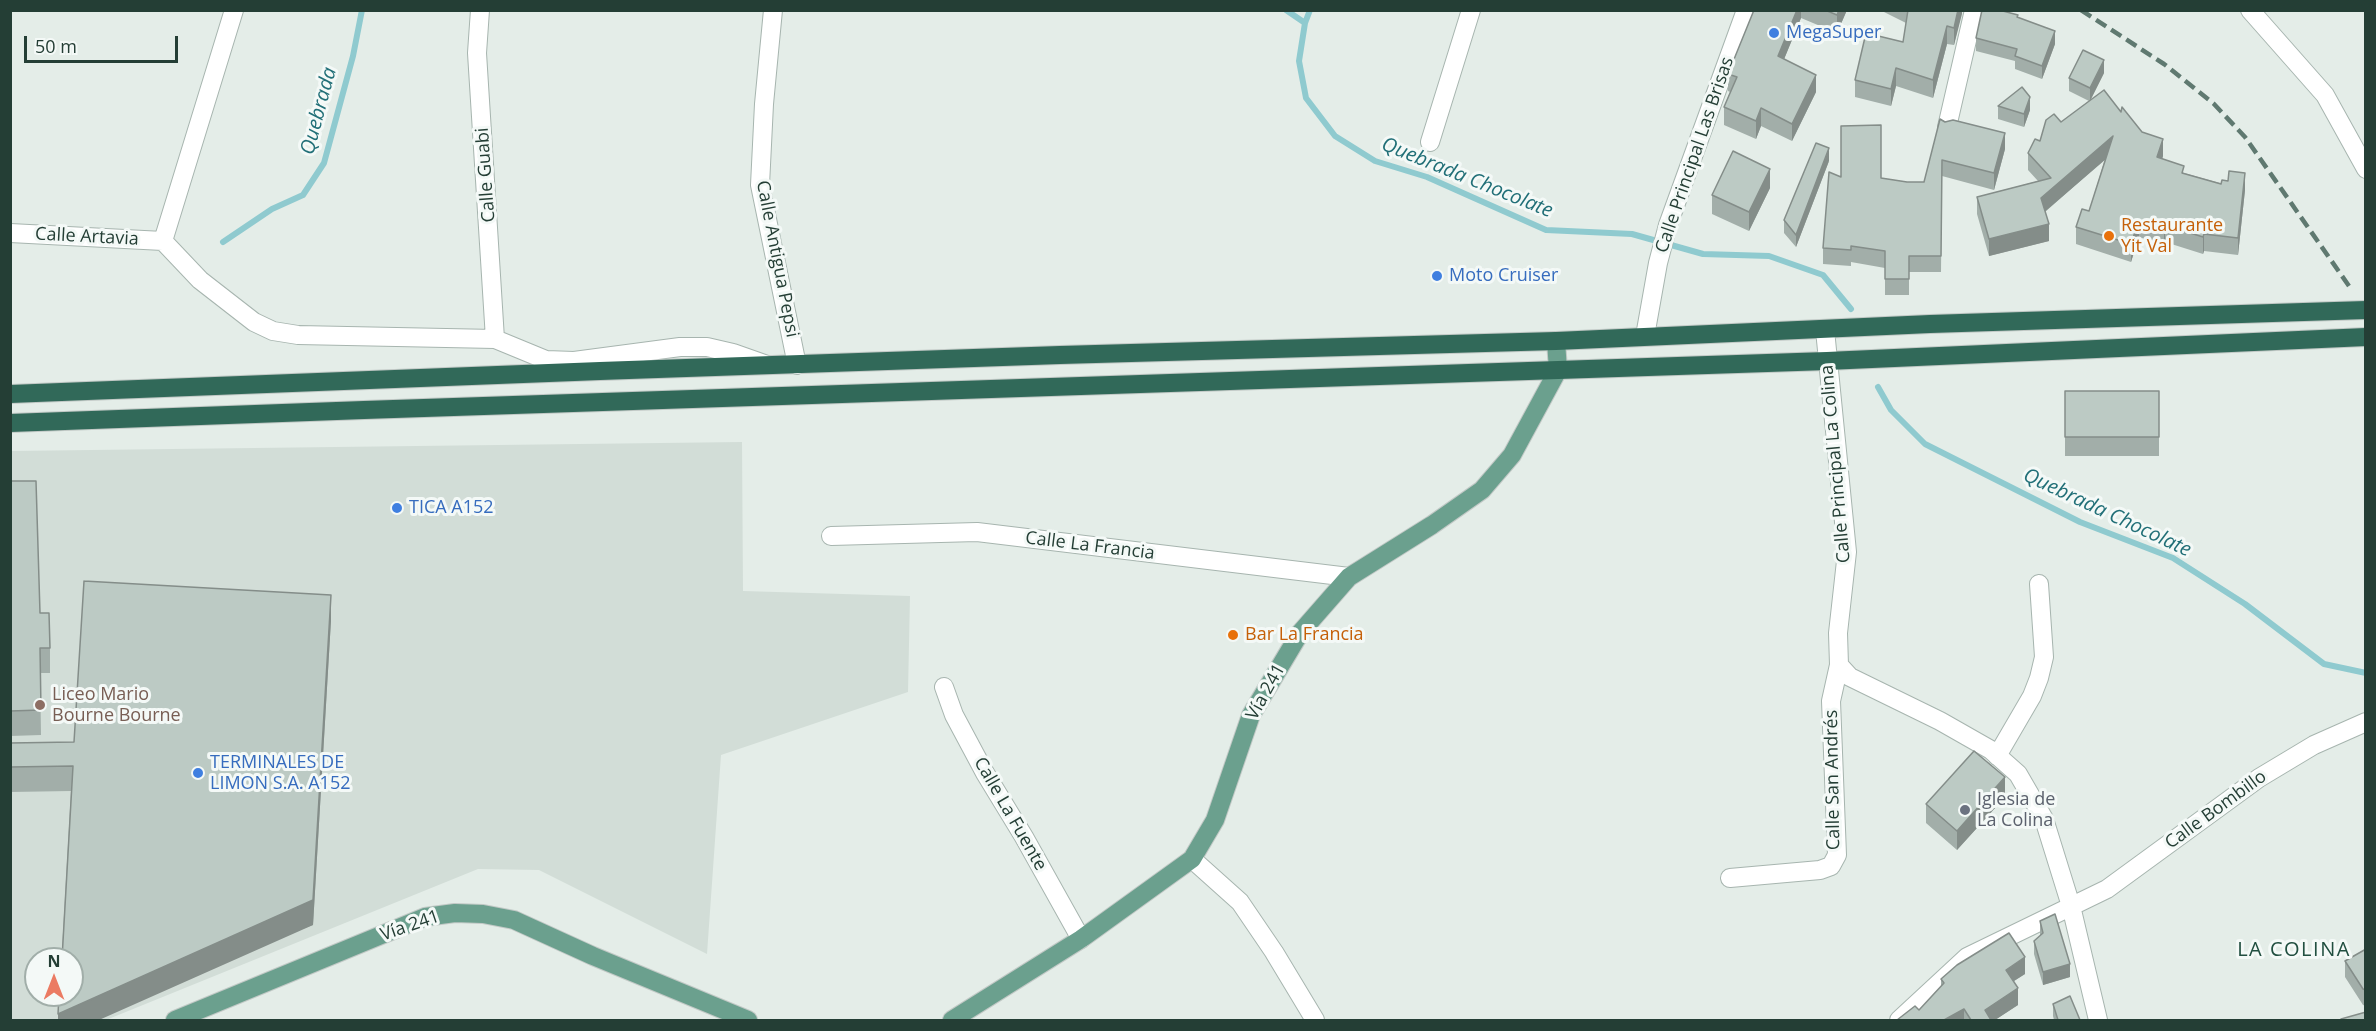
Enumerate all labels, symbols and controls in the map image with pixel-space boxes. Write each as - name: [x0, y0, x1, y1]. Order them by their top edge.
- place label: MegaSuper: [1786, 22, 1881, 44]
- scale bar: [27, 24, 182, 62]
- marker: MegaSuper: [1767, 26, 1781, 40]
- text: 50 m: [35, 34, 77, 58]
- street label: Calle Principal Las Brisas: [1651, 54, 1739, 256]
- water label: Quebrada: [296, 65, 342, 157]
- street label: Calle Guabi: [472, 127, 500, 223]
- water label: Quebrada Chocolate: [1378, 133, 1556, 223]
- street label: Calle Antigua Pepsi: [751, 179, 803, 339]
- place label: Restaurante Yit Val: [2121, 215, 2223, 258]
- street label: Calle Artavia: [35, 223, 139, 251]
- marker: Restaurante Yit Val: [2102, 229, 2116, 243]
- place label: Moto Cruiser: [1449, 265, 1558, 287]
- marker: Moto Cruiser: [1430, 269, 1444, 283]
- street label: Calle Principal La Colina: [1817, 364, 1855, 564]
- water label: Quebrada Chocolate: [2019, 464, 2195, 562]
- place label: TICA A152: [409, 497, 494, 519]
- marker: TICA A152: [390, 501, 404, 515]
- street label: Calle La Francia: [1024, 527, 1156, 565]
- place label: Bar La Francia: [1245, 624, 1364, 646]
- marker: Bar La Francia: [1226, 628, 1240, 642]
- street label: Vía 241: [1242, 660, 1290, 724]
- place label: Liceo Mario Bourne Bourne: [52, 684, 181, 726]
- marker: Liceo Mario Bourne Bourne: [33, 698, 47, 712]
- street label: Calle San Andrés: [1821, 710, 1845, 850]
- place label: TERMINALES DE LIMON S.A. A152: [210, 752, 350, 795]
- street label: Calle La Fuente: [969, 753, 1051, 875]
- marker: TERMINALES DE LIMON S.A. A152: [191, 766, 205, 780]
- street label: Calle Bombillo: [2161, 766, 2271, 854]
- place label: Iglesia de La Colina: [1977, 789, 2055, 832]
- marker: Iglesia de La Colina: [1958, 803, 1972, 817]
- street label: Vía 241: [378, 906, 442, 946]
- district label: LA COLINA: [2237, 938, 2351, 962]
- north arrow: [24, 947, 84, 1007]
- text: N: [47, 950, 61, 972]

